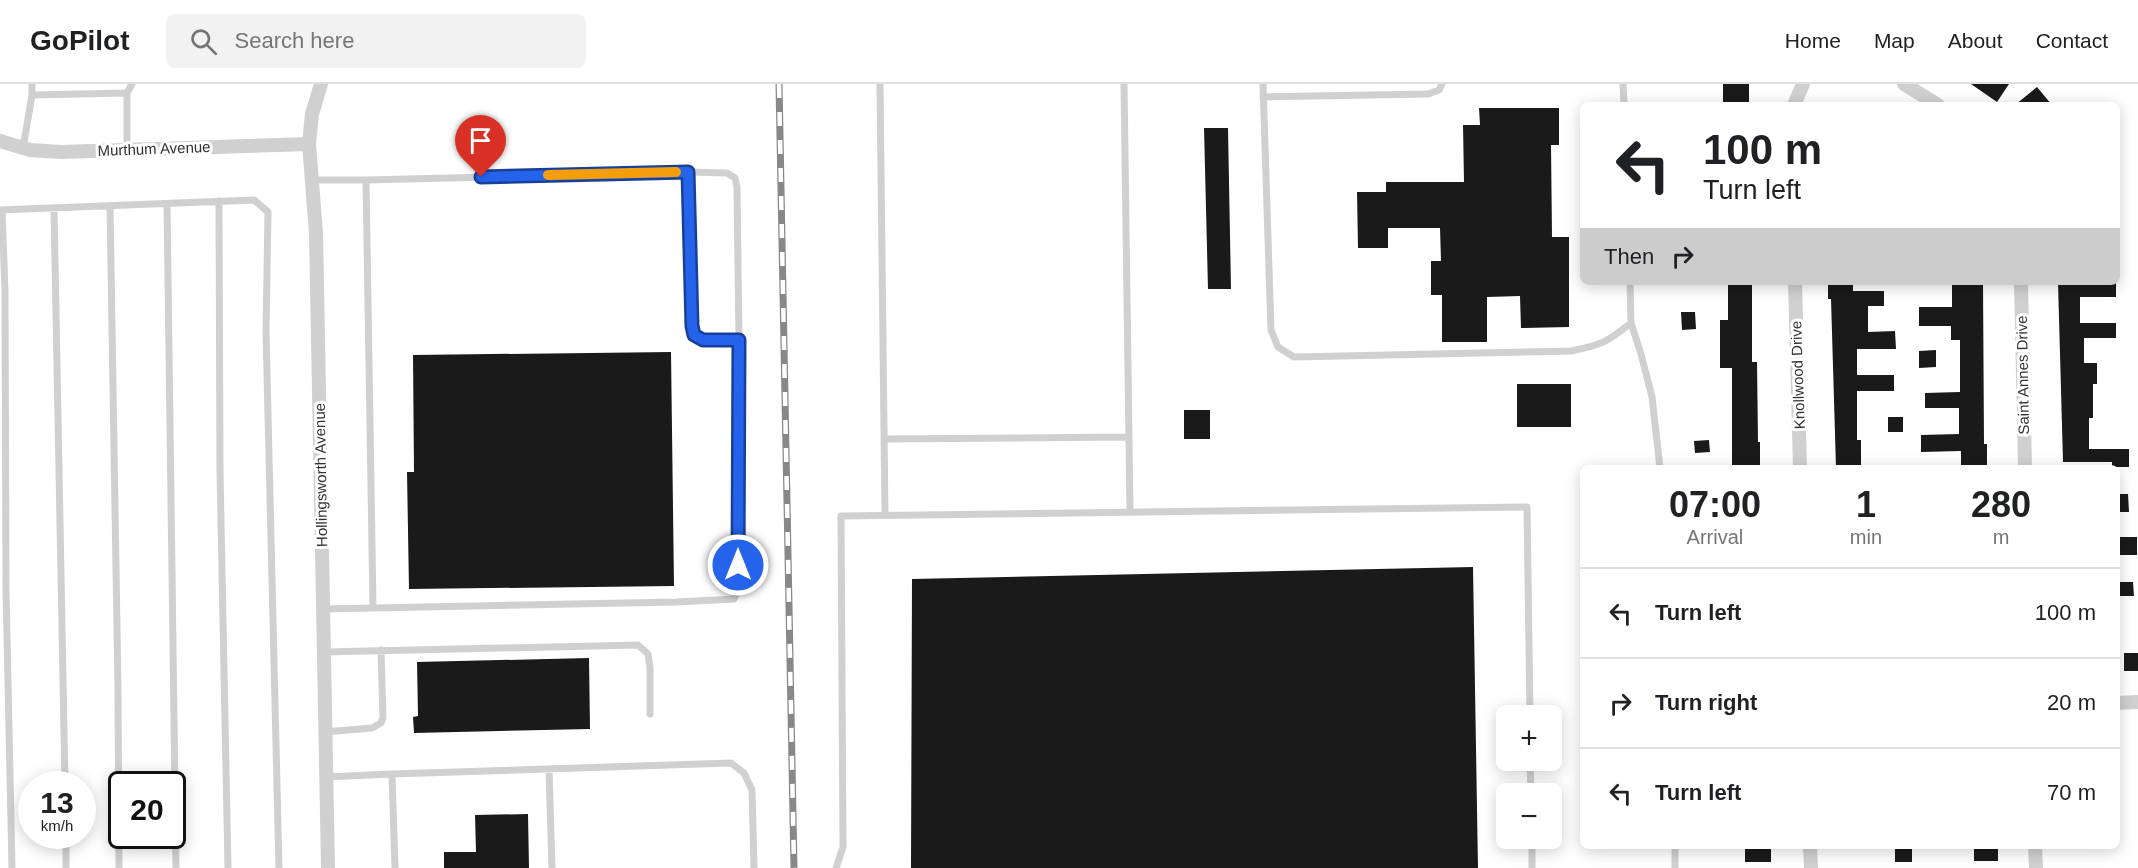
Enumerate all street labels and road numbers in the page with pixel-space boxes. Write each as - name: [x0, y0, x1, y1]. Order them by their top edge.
- street label: Murthum Avenue: [97, 138, 211, 159]
- street label: Saint Annes Drive: [2013, 315, 2032, 435]
- street label: Knollwood Drive: [1787, 321, 1808, 429]
- street label: Hollingsworth Avenue: [311, 403, 330, 547]

